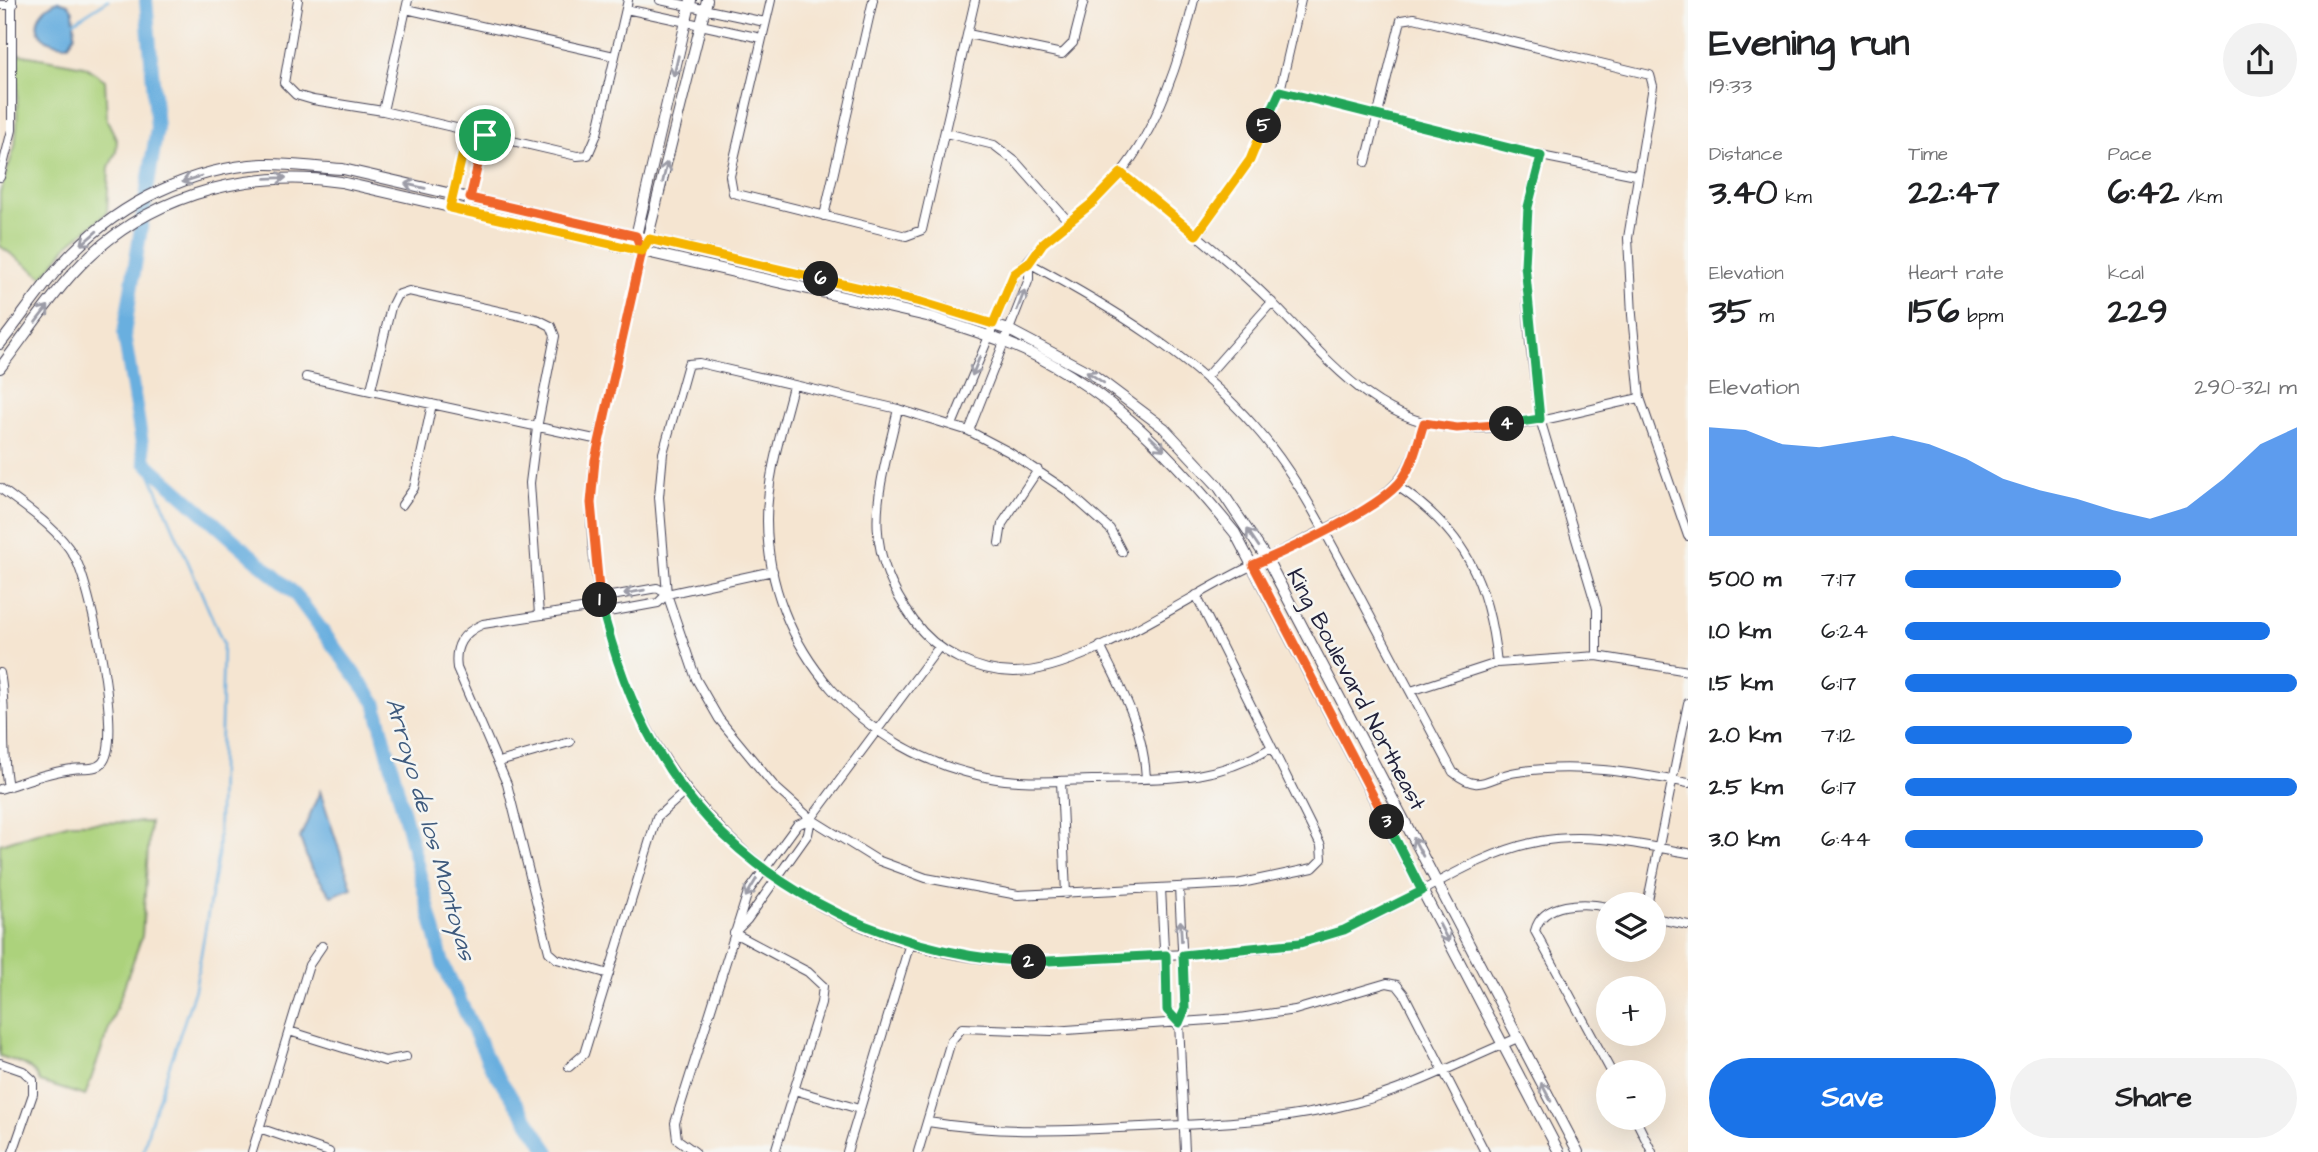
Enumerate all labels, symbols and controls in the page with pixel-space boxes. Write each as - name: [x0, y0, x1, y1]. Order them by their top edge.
- text: Evening run: [1709, 18, 1910, 70]
- button: share: [2223, 23, 2297, 97]
- one-way arrow: [668, 55, 681, 77]
- text: 19:33: [1709, 70, 1752, 102]
- pin: [455, 105, 515, 165]
- pin: 5: [1246, 108, 1282, 144]
- text: 5: [1257, 112, 1270, 139]
- icon: arrive: [466, 116, 504, 154]
- text: Distance: [1709, 141, 1783, 168]
- text: Time: [1908, 141, 1948, 168]
- text: Pace: [2108, 141, 2152, 168]
- one-way arrow: [659, 161, 672, 184]
- text: 3.40: [1709, 168, 1778, 217]
- text: 22:47: [1908, 168, 2000, 217]
- text: 6:42: [2108, 168, 2179, 217]
- one-way arrow: [264, 172, 287, 185]
- one-way arrow: [181, 174, 203, 187]
- one-way arrow: [404, 179, 427, 192]
- text: km: [1778, 184, 1812, 211]
- text: /km: [2179, 184, 2222, 211]
- one-way arrow: [80, 230, 98, 246]
- text: Elevation: [1709, 260, 1784, 287]
- text: Heart rate: [1908, 260, 2004, 287]
- text: kcal: [2108, 260, 2144, 287]
- pin: 6: [804, 262, 838, 296]
- text: 6: [815, 265, 826, 292]
- text: 35: [1709, 287, 1752, 336]
- text: 156: [1908, 287, 1960, 336]
- text: 229: [2108, 287, 2168, 336]
- one-way arrow: [1015, 289, 1028, 311]
- text: m: [1752, 303, 1774, 330]
- text: bpm: [1960, 303, 2003, 330]
- one-way arrow: [34, 305, 49, 323]
- one-way arrow: [969, 354, 982, 376]
- one-way arrow: [1086, 370, 1105, 384]
- text: Elevation: [1709, 371, 1800, 403]
- text: 290–321 m: [2194, 371, 2297, 403]
- pin: 4: [1490, 406, 1524, 442]
- text: 4: [1500, 410, 1513, 437]
- one-way arrow: [1148, 435, 1165, 452]
- one-way arrow: [1246, 529, 1260, 548]
- street label: King Boulevard Northeast: [1278, 563, 1434, 817]
- text: 500 m: [1709, 563, 1781, 595]
- text: 7:17: [1821, 563, 1856, 595]
- pin: 1: [582, 582, 618, 618]
- text: 1: [598, 586, 601, 613]
- one-way arrow: [623, 586, 646, 599]
- text: 1.0 km: [1709, 615, 1771, 647]
- text: 6:24: [1821, 615, 1868, 647]
- text: 1.5 km: [1709, 667, 1773, 699]
- text: 6:17: [1821, 667, 1856, 699]
- water label: Arroyo de los Montoyas: [376, 694, 484, 966]
- text: 2.0 km: [1709, 719, 1781, 751]
- text: 7:12: [1821, 719, 1855, 751]
- text: 2.5 km: [1709, 771, 1783, 803]
- text: 6:17: [1821, 771, 1856, 803]
- pin: 3: [1370, 804, 1404, 840]
- text: 3: [1382, 808, 1391, 835]
- text: 3.0 km: [1709, 823, 1780, 855]
- text: 6:44: [1821, 823, 1871, 855]
- one-way arrow: [1410, 837, 1424, 858]
- one-way arrow: [744, 878, 758, 898]
- map controls: [1596, 892, 1666, 1130]
- button: layers: [1596, 892, 1666, 962]
- one-way arrow: [1175, 920, 1188, 943]
- one-way arrow: [1438, 922, 1452, 943]
- pin: 2: [1012, 944, 1046, 979]
- text: 2: [1023, 948, 1034, 975]
- button: +: [1596, 976, 1666, 1046]
- button: Save: [1709, 1058, 1996, 1138]
- button: Share: [2010, 1058, 2297, 1138]
- button: −: [1596, 1060, 1666, 1130]
- one-way arrow: [1539, 1082, 1553, 1102]

